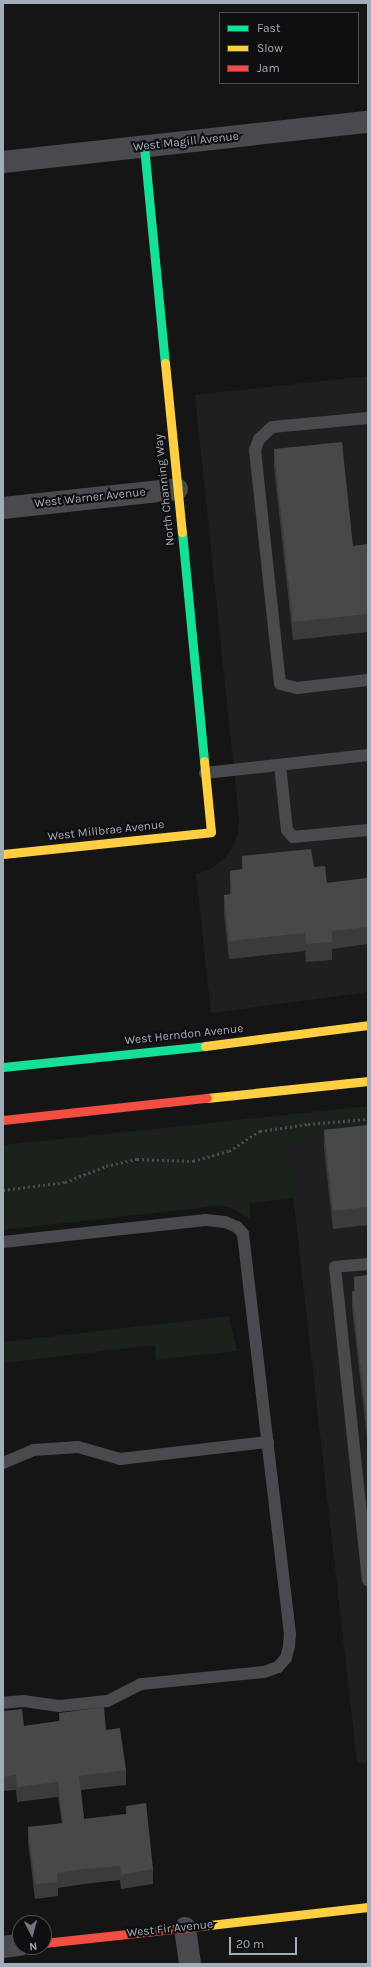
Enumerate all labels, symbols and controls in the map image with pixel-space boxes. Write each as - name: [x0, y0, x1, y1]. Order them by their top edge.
- legend: [219, 12, 359, 84]
- text: Fast: [257, 21, 280, 35]
- text: Slow: [257, 41, 283, 55]
- text: Jam: [257, 61, 280, 75]
- street label: West Magill Avenue: [132, 129, 240, 155]
- street label: North Channing Way: [152, 433, 178, 547]
- street label: West Warner Avenue: [34, 485, 146, 511]
- street label: West Millbrae Avenue: [47, 818, 165, 844]
- street label: West Herndon Avenue: [124, 1022, 244, 1048]
- north arrow: [12, 1915, 52, 1955]
- street label: West Fir Avenue: [126, 1917, 214, 1941]
- scale bar: [231, 1929, 299, 1955]
- text: 20 m: [236, 1937, 264, 1951]
- text: N: [29, 1940, 38, 1953]

